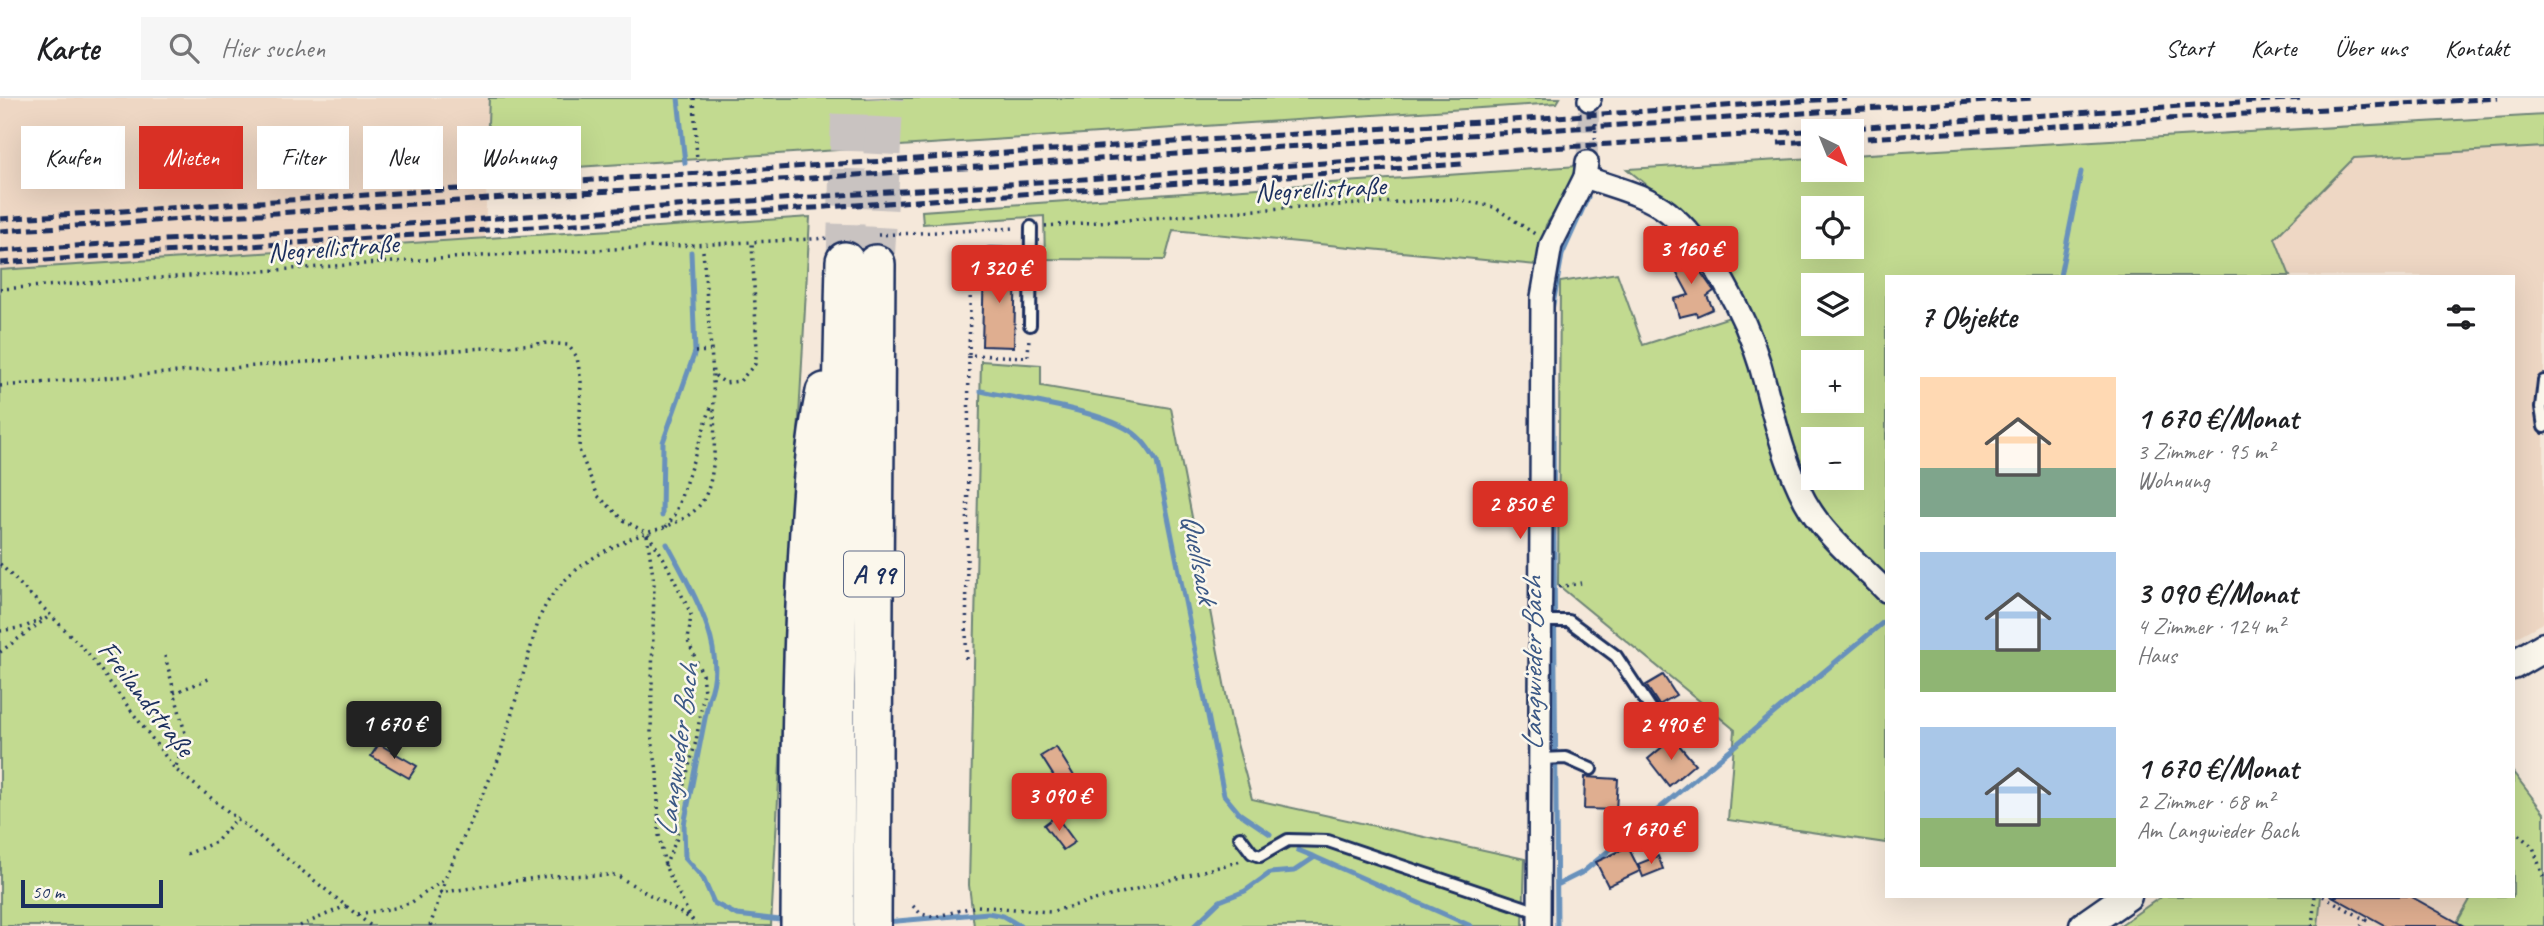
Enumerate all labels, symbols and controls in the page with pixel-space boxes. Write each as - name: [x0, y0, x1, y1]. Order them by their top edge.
- search box: [141, 17, 631, 80]
- text: Karte: [35, 27, 99, 69]
- icon: search: [165, 29, 203, 67]
- text: Hier suchen: [221, 32, 325, 65]
- text: Start: [2166, 33, 2213, 63]
- text: Karte: [2251, 33, 2297, 63]
- text: Über uns: [2335, 33, 2407, 63]
- text: Kontakt: [2445, 33, 2509, 63]
- north arrow: [1801, 119, 1864, 182]
- map controls: [1801, 119, 1864, 490]
- chip: Kaufen: [21, 126, 125, 189]
- chip: Mieten: [139, 126, 243, 189]
- chip: Filter: [257, 126, 349, 189]
- chip: Neu: [363, 126, 443, 189]
- chip: Wohnung: [457, 126, 581, 189]
- street label: Negrellistraße: [1254, 167, 1388, 209]
- button: locate: [1801, 196, 1864, 259]
- street label: Negrellistraße: [266, 225, 402, 270]
- pin: 3 160 €: [1626, 226, 1756, 286]
- text: 3 160 €: [1659, 234, 1723, 263]
- pin: 1 320 €: [934, 246, 1064, 305]
- text: 1 320 €: [968, 253, 1030, 282]
- button: layers: [1801, 273, 1864, 336]
- text: 7 Objekte: [1920, 298, 2017, 336]
- icon: filters: [2442, 298, 2480, 336]
- button: +: [1801, 350, 1864, 413]
- text: 1 670 €/Monat: [2137, 399, 2298, 437]
- icon: home: [1976, 405, 2060, 489]
- button: −: [1801, 427, 1864, 490]
- text: 3 Zimmer · 95 m²: [2137, 437, 2274, 466]
- text: Wohnung: [2137, 466, 2210, 495]
- pin: 2 850 €: [1455, 482, 1585, 541]
- text: 2 850 €: [1489, 489, 1551, 518]
- water label: Quellsack: [1173, 510, 1228, 611]
- road number: A 99: [844, 552, 904, 596]
- text: 3 090 €/Monat: [2137, 574, 2297, 612]
- water label: Langwieder Bach: [1513, 575, 1551, 751]
- icon: home: [1976, 580, 2060, 664]
- text: 4 Zimmer · 124 m²: [2137, 612, 2284, 641]
- street label: Freilandstraße: [90, 633, 204, 765]
- text: Haus: [2137, 641, 2176, 670]
- water label: Langwieder Bach: [646, 660, 708, 838]
- pin: 1 670 €: [329, 702, 459, 761]
- pin: 2 490 €: [1606, 702, 1736, 762]
- text: 1 670 €: [362, 709, 426, 738]
- text: 2 490 €: [1640, 710, 1702, 739]
- text: 1 670 €/Monat: [2137, 749, 2298, 787]
- icon: home: [1976, 755, 2060, 839]
- pin: 3 090 €: [994, 774, 1124, 833]
- text: 3 090 €: [1028, 781, 1090, 810]
- text: 2 Zimmer · 68 m²: [2137, 787, 2274, 816]
- pin: 1 670 €: [1586, 806, 1716, 866]
- text: 1 670 €: [1619, 814, 1683, 843]
- text: Am Langwieder Bach: [2137, 816, 2299, 845]
- scale bar: [21, 877, 163, 909]
- text: 50 m: [32, 880, 64, 904]

